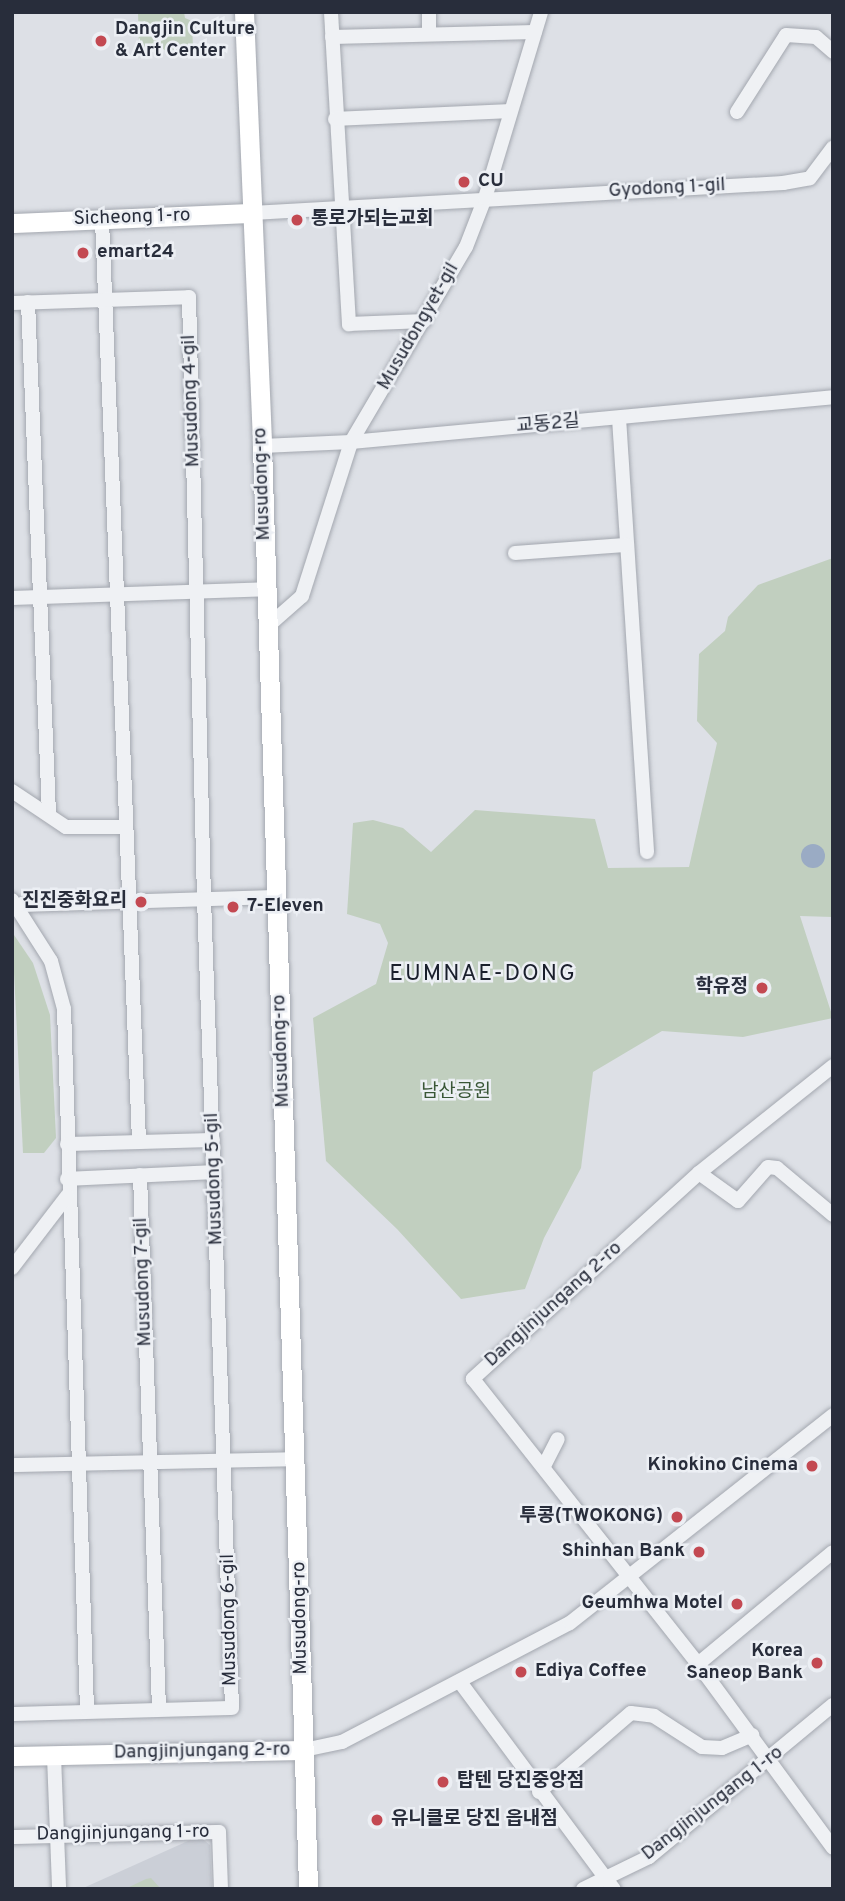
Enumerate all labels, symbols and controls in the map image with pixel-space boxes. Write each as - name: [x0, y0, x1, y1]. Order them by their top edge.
- place label: Dangjin Culture & Art Center: [115, 19, 255, 63]
- marker: Dangjin Culture & Art Center: [93, 33, 109, 49]
- place label: CU: [478, 171, 504, 193]
- marker: CU: [456, 174, 472, 190]
- street label: Gyodong 1-gil: [608, 175, 726, 203]
- street label: Sicheong 1-ro: [73, 205, 191, 231]
- place label: 통로가되는교회: [311, 209, 433, 231]
- marker: 통로가되는교회: [289, 212, 305, 228]
- place label: emart24: [97, 242, 174, 264]
- marker: emart24: [75, 245, 91, 261]
- street label: Musudongyet-gil: [373, 259, 465, 395]
- street label: Musudong 4-gil: [178, 334, 206, 468]
- street label: 교동2길: [515, 411, 581, 439]
- street label: Musudong-ro: [250, 427, 276, 541]
- place label: 진진중화요리: [22, 891, 127, 913]
- marker: 진진중화요리: [133, 894, 149, 910]
- place label: 7-Eleven: [247, 896, 324, 918]
- marker: 7-Eleven: [225, 899, 241, 915]
- district label: EUMNAE-DONG: [391, 961, 575, 989]
- place label: 학유정: [696, 977, 748, 999]
- marker: 학유정: [754, 980, 770, 996]
- street label: Musudong-ro: [269, 994, 295, 1108]
- park label: 남산공원: [421, 1082, 491, 1104]
- street label: Musudong 5-gil: [201, 1112, 229, 1246]
- street label: Musudong 7-gil: [130, 1217, 158, 1347]
- street label: Dangjinjungang 2-ro: [481, 1237, 627, 1373]
- place label: Kinokino Cinema: [647, 1455, 798, 1477]
- marker: Kinokino Cinema: [804, 1458, 820, 1474]
- place label: 투콩(TWOKONG): [520, 1506, 663, 1528]
- marker: 투콩(TWOKONG): [669, 1509, 685, 1525]
- place label: Shinhan Bank: [562, 1541, 685, 1563]
- marker: Shinhan Bank: [691, 1544, 707, 1560]
- street label: Musudong 6-gil: [217, 1554, 243, 1686]
- street label: Musudong-ro: [289, 1561, 313, 1675]
- place label: Geumhwa Motel: [582, 1593, 723, 1615]
- marker: Geumhwa Motel: [729, 1596, 745, 1612]
- place label: Korea Saneop Bank: [686, 1641, 803, 1685]
- marker: Korea Saneop Bank: [809, 1655, 825, 1671]
- place label: Ediya Coffee: [535, 1661, 647, 1683]
- marker: Ediya Coffee: [513, 1664, 529, 1680]
- street label: Dangjinjungang 2-ro: [114, 1739, 290, 1765]
- street label: Dangjinjungang 1-ro: [638, 1742, 788, 1866]
- place label: 탑텐 당진중앙점: [457, 1771, 584, 1793]
- marker: 탑텐 당진중앙점: [435, 1774, 451, 1790]
- place label: 유니클로 당진 읍내점: [391, 1809, 558, 1831]
- marker: 유니클로 당진 읍내점: [369, 1812, 385, 1828]
- street label: Dangjinjungang 1-ro: [36, 1821, 210, 1847]

